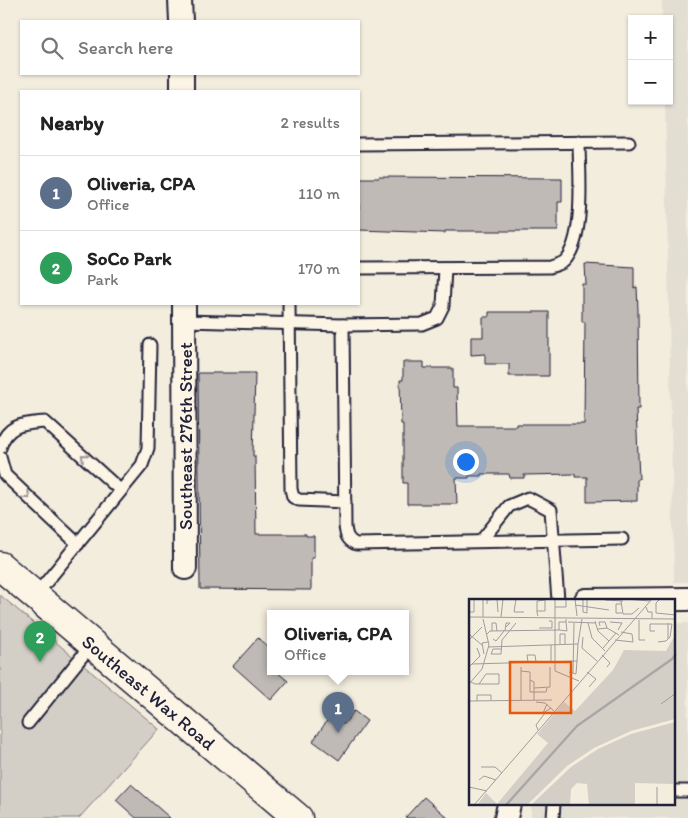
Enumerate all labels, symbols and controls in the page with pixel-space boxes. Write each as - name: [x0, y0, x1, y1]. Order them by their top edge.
- map controls: [628, 15, 673, 105]
- button: +: [628, 15, 673, 60]
- search box: [20, 20, 360, 75]
- icon: search: [38, 34, 66, 62]
- text: Search here: [78, 36, 173, 59]
- button: −: [628, 60, 673, 105]
- text: Nearby: [40, 110, 104, 135]
- text: 2 results: [280, 113, 340, 132]
- text: Oliveria, CPA: [87, 172, 195, 195]
- text: 1: [52, 184, 60, 203]
- text: 110 m: [298, 184, 340, 203]
- text: Office: [87, 195, 129, 214]
- text: SoCo Park: [87, 247, 172, 270]
- text: 2: [52, 259, 60, 278]
- text: 170 m: [298, 259, 340, 278]
- text: Park: [87, 270, 118, 289]
- street label: Southeast 276th Street: [174, 342, 197, 530]
- your location: [453, 449, 479, 475]
- one-way arrow: [80, 454, 89, 463]
- one-way arrow: [21, 490, 30, 499]
- inset map: [469, 599, 676, 806]
- popup: [267, 610, 409, 675]
- pin: 2: [24, 621, 56, 662]
- text: Oliveria, CPA: [284, 622, 392, 645]
- street label: Southeast Wax Road: [77, 630, 221, 755]
- text: Office: [284, 645, 326, 664]
- pin: 1: [322, 692, 354, 733]

